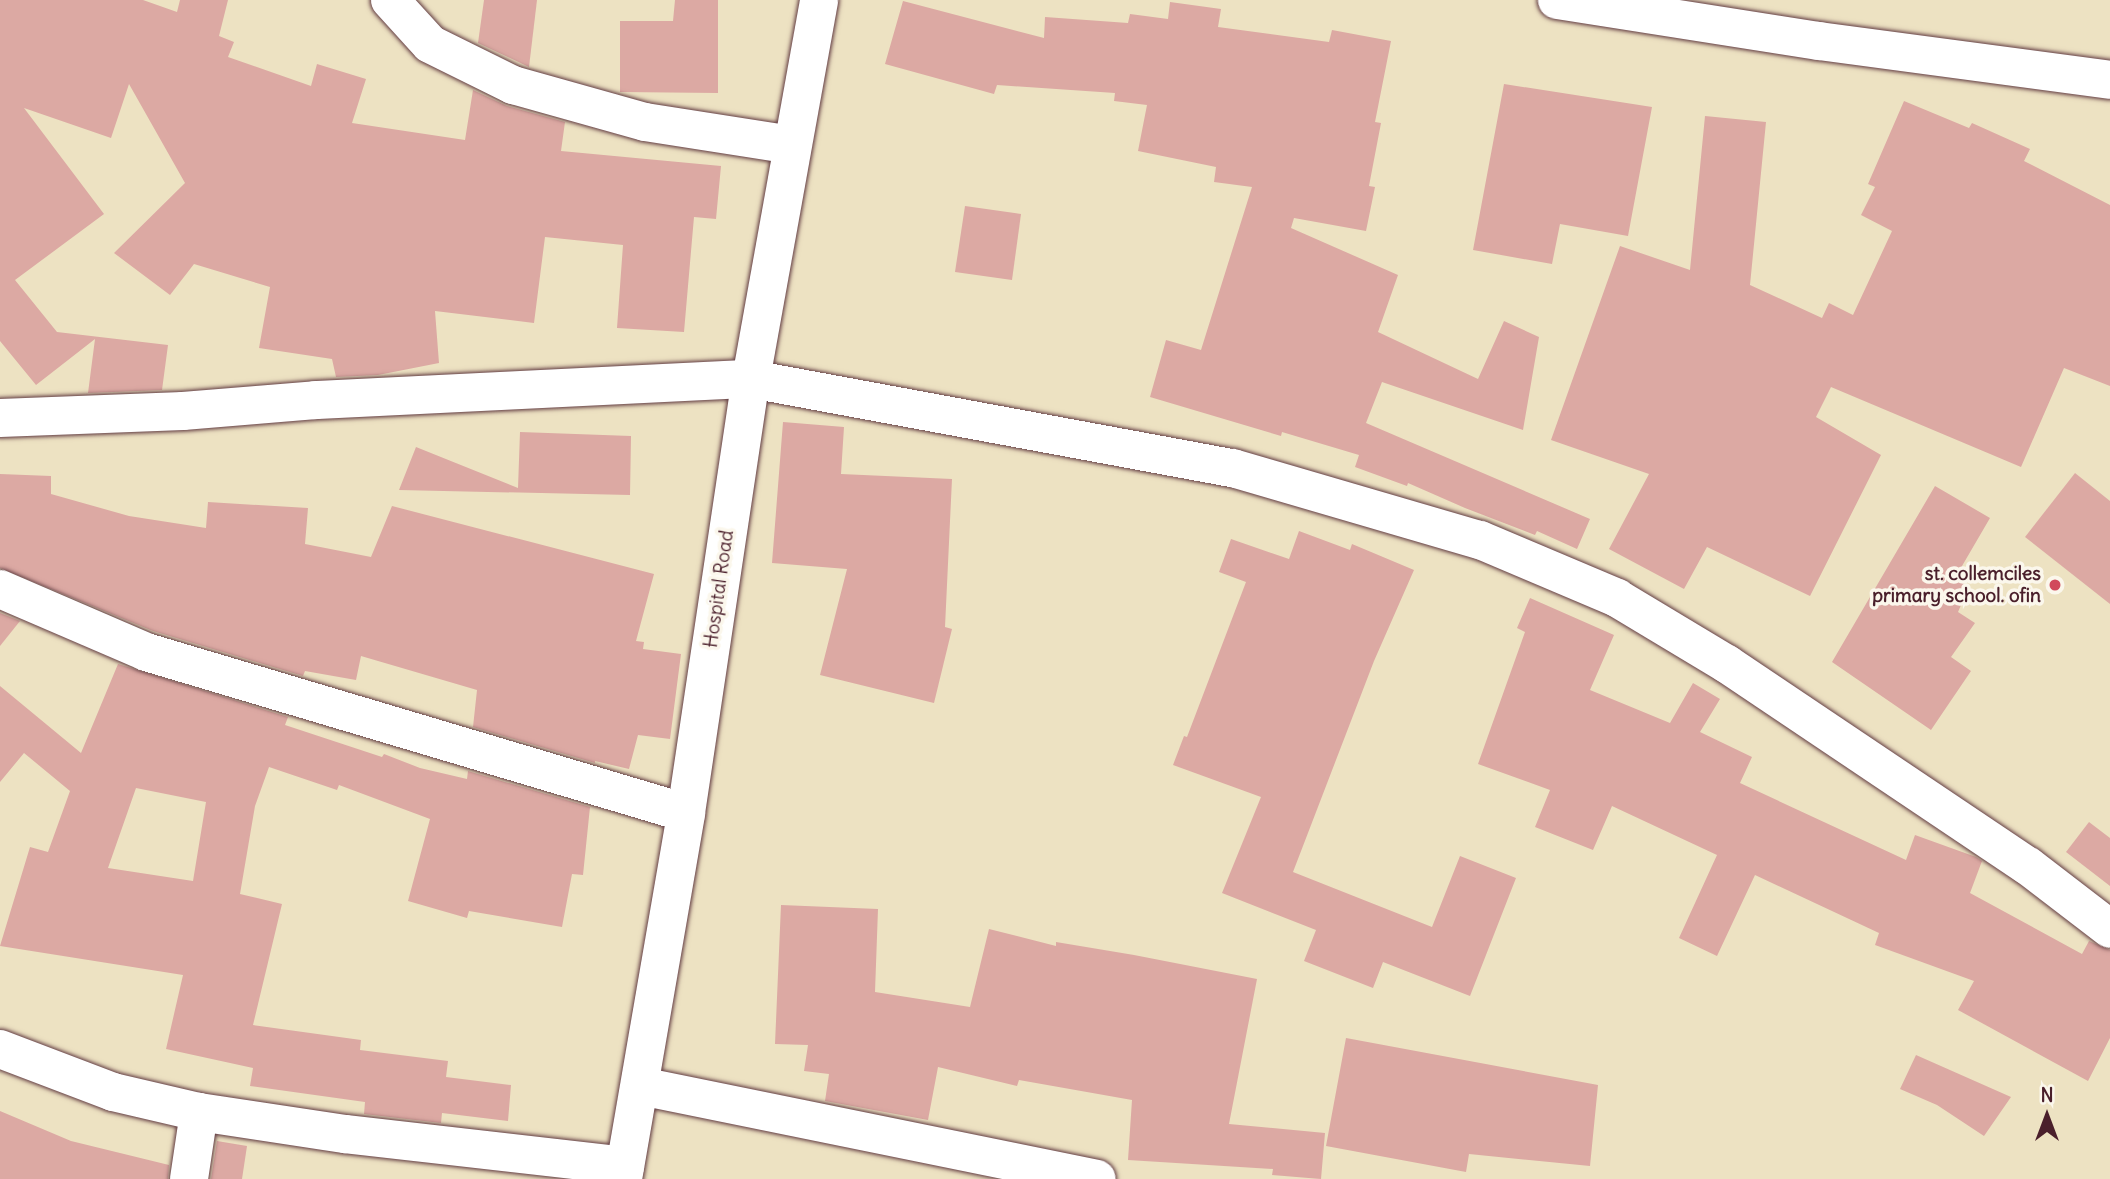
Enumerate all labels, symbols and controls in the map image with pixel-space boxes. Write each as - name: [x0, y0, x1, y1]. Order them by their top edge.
- street label: Hospital Road: [699, 529, 739, 649]
- place label: st. collemciles primary school. ofin: [1872, 563, 2041, 607]
- marker: st. collemciles primary school. ofin: [2047, 577, 2063, 593]
- north arrow: [2012, 1081, 2082, 1151]
- text: N: [2040, 1083, 2054, 1107]

